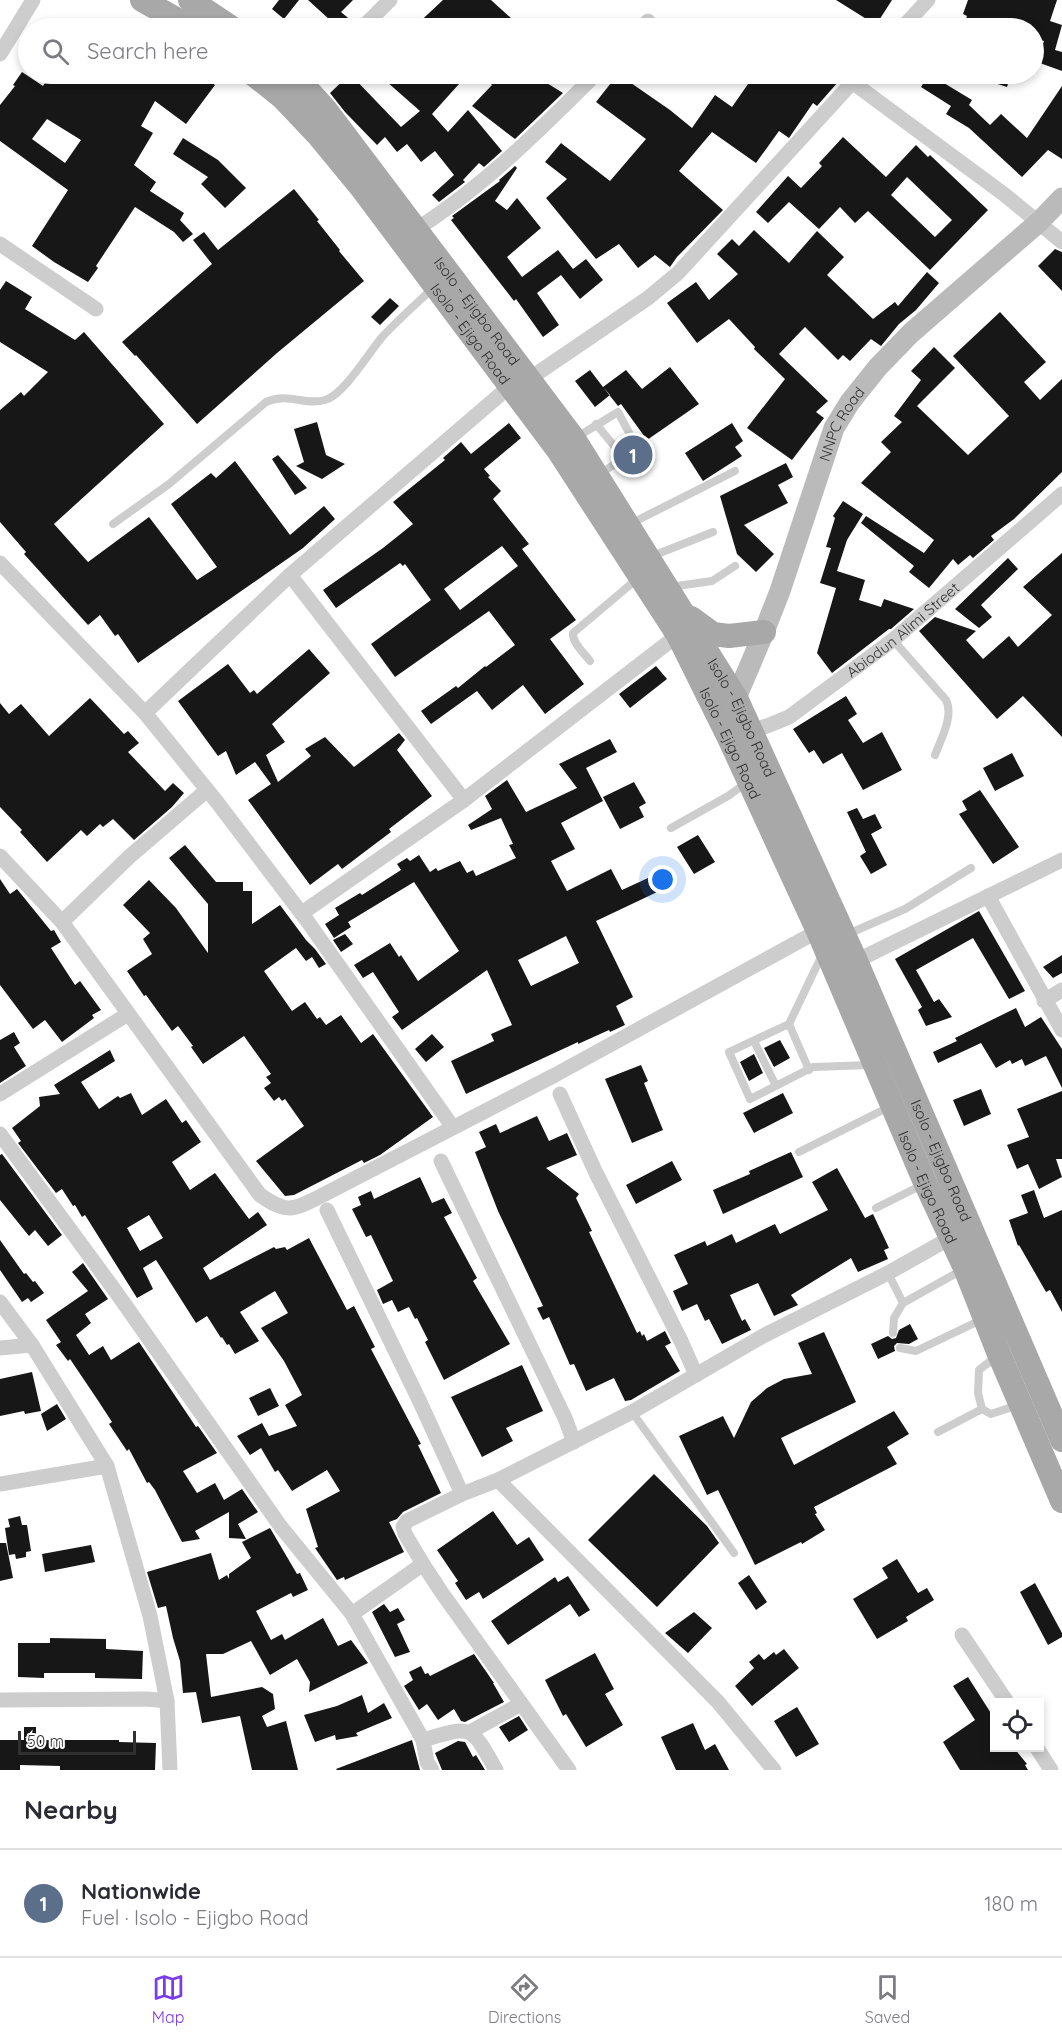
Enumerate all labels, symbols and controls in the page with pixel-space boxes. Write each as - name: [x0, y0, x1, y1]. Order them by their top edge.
- search box: [18, 18, 1044, 84]
- icon: search: [39, 35, 72, 68]
- text: Search here: [87, 37, 208, 65]
- street label: Isolo - Ejigbo Road: [430, 253, 524, 369]
- street label: Isolo - Ejigo Road: [427, 279, 515, 388]
- street label: NNPC Road: [814, 383, 868, 464]
- pin: 1: [614, 432, 652, 478]
- street label: Abiodun Alimi Street: [842, 578, 963, 681]
- street label: Isolo - Ejigbo Road: [704, 654, 780, 780]
- street label: Isolo - Ejigo Road: [696, 684, 765, 802]
- your location: [648, 865, 677, 894]
- street label: Isolo - Ejigbo Road: [907, 1096, 976, 1224]
- street label: Isolo - Ejigo Road: [895, 1128, 962, 1246]
- map controls: [990, 1698, 1044, 1752]
- button: locate: [990, 1698, 1044, 1752]
- scale bar: [18, 1728, 136, 1756]
- text: 50 m: [27, 1731, 64, 1751]
- text: Nearby: [24, 1793, 118, 1826]
- text: Nationwide: [81, 1877, 201, 1905]
- text: 1: [40, 1891, 47, 1916]
- text: 180 m: [984, 1891, 1038, 1916]
- text: Fuel · Isolo - Ejigbo Road: [81, 1905, 309, 1930]
- tab: Map: [152, 1971, 185, 2027]
- tab: Directions: [488, 1971, 561, 2027]
- tab: Saved: [865, 1971, 910, 2027]

